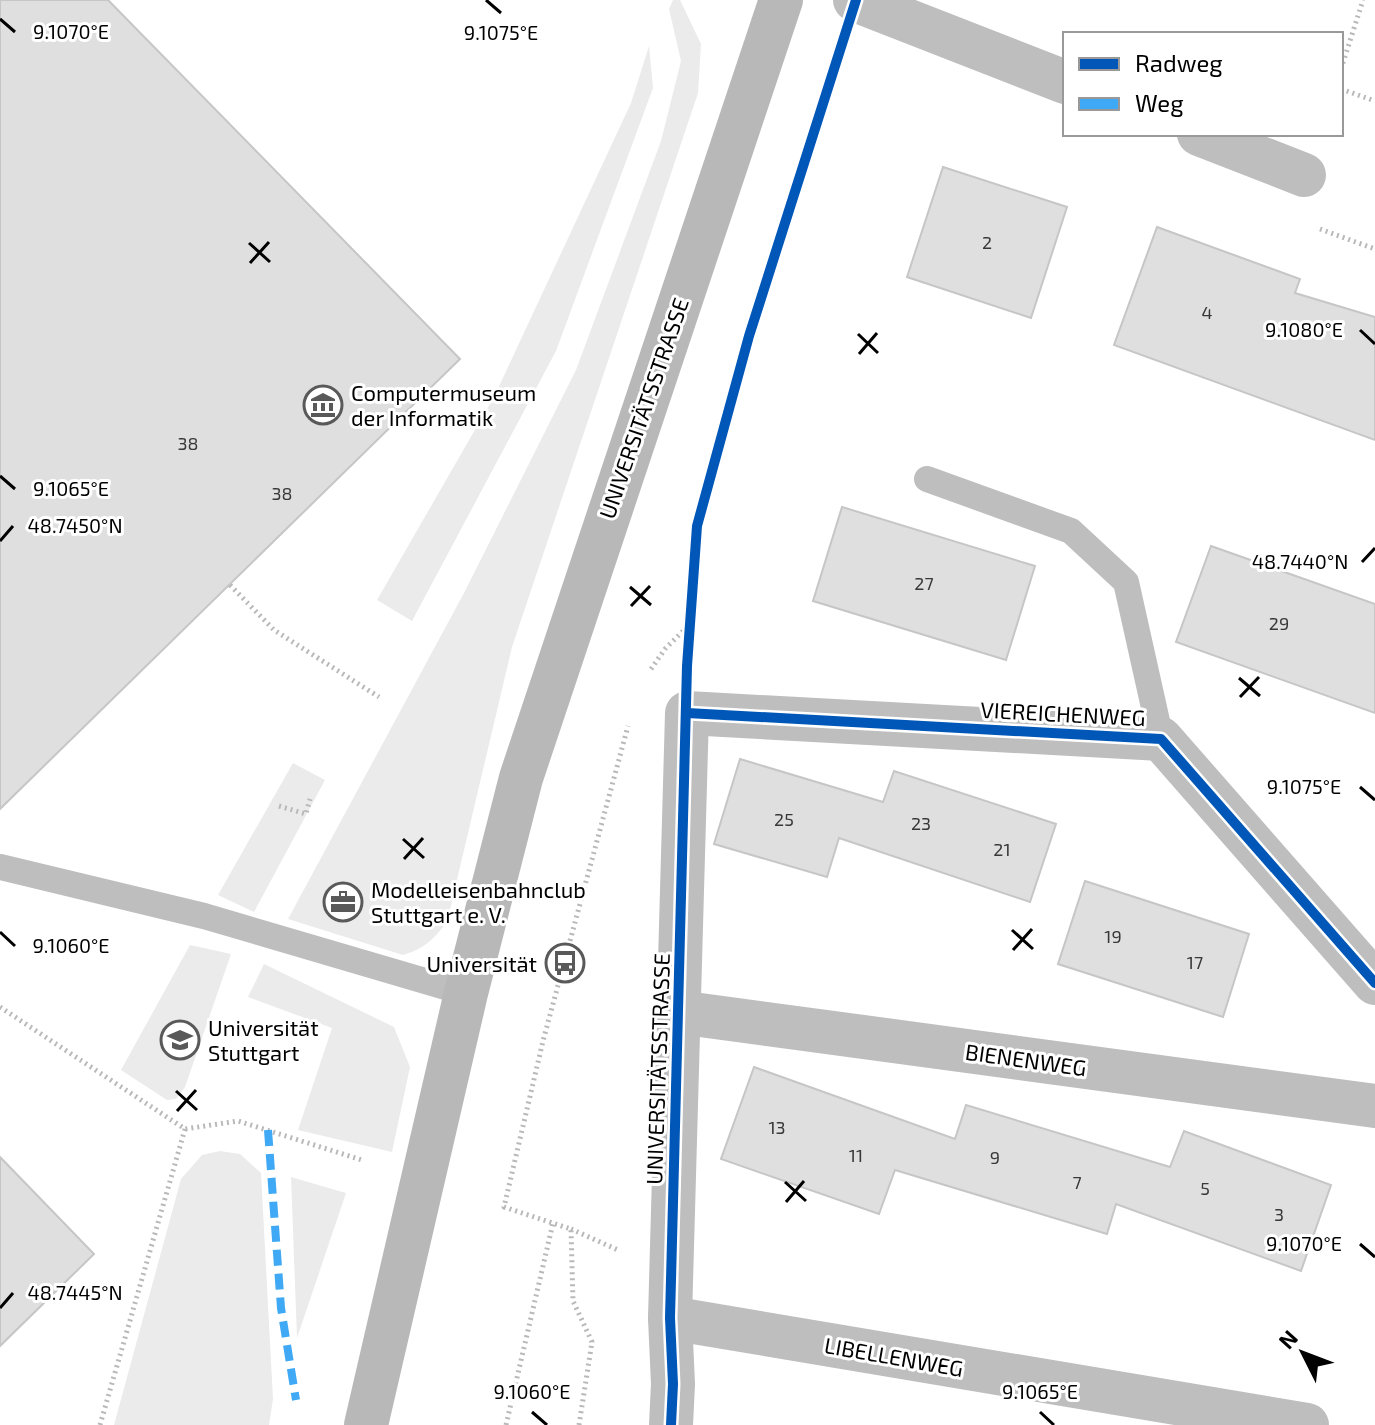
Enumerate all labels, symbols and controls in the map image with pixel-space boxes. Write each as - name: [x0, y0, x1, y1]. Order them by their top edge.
- text: 9.1070°E: [33, 19, 109, 43]
- text: 9.1075°E: [464, 20, 538, 44]
- legend: [1063, 32, 1343, 136]
- text: Radweg: [1135, 48, 1223, 77]
- text: Weg: [1135, 88, 1184, 117]
- house number: 2: [982, 231, 992, 253]
- street label: UNIVERSITÄTSSTRASSE: [593, 294, 693, 522]
- house number: 4: [1201, 301, 1213, 323]
- text: 9.1080°E: [1265, 317, 1343, 341]
- place label: Computermuseum der Informatik: [351, 379, 536, 430]
- museum icon: Computermuseum der Informatik: [302, 384, 344, 426]
- house number: 38: [178, 432, 198, 454]
- text: 9.1065°E: [33, 476, 109, 500]
- house number: 38: [272, 482, 292, 504]
- text: 48.7450°N: [28, 513, 122, 537]
- text: 48.7440°N: [1252, 549, 1348, 573]
- house number: 27: [914, 572, 934, 594]
- house number: 29: [1269, 612, 1289, 634]
- street label: VIEREICHENWEG: [980, 696, 1146, 730]
- text: 9.1075°E: [1267, 774, 1341, 798]
- house number: 25: [774, 808, 794, 830]
- house number: 23: [911, 812, 931, 834]
- house number: 21: [993, 838, 1011, 860]
- place label: Modelleisenbahnclub Stuttgart e. V.: [371, 876, 586, 927]
- office icon: Modelleisenbahnclub Stuttgart e. V.: [322, 881, 364, 923]
- house number: 19: [1104, 925, 1122, 947]
- text: 9.1060°E: [32, 933, 110, 957]
- bus stop icon: Universität: [544, 942, 586, 984]
- place label: Universität: [426, 950, 537, 976]
- house number: 17: [1187, 951, 1203, 973]
- street label: UNIVERSITÄTSSTRASSE: [640, 953, 674, 1185]
- place label: Universität Stuttgart: [208, 1014, 319, 1065]
- school or university icon: Universität Stuttgart: [159, 1019, 201, 1061]
- street label: BIENENWEG: [964, 1038, 1088, 1080]
- house number: 13: [768, 1116, 786, 1138]
- house number: 11: [849, 1144, 863, 1166]
- house number: 9: [990, 1146, 1000, 1168]
- house number: 7: [1072, 1171, 1082, 1193]
- house number: 5: [1200, 1177, 1210, 1199]
- house number: 3: [1274, 1203, 1284, 1225]
- text: 9.1070°E: [1266, 1231, 1342, 1255]
- text: 48.7445°N: [27, 1280, 123, 1304]
- north arrow: [1263, 1313, 1343, 1393]
- text: N: [1272, 1324, 1302, 1354]
- street label: LIBELLENWEG: [823, 1331, 965, 1381]
- text: 9.1060°E: [493, 1379, 571, 1403]
- text: 9.1065°E: [1002, 1379, 1078, 1403]

